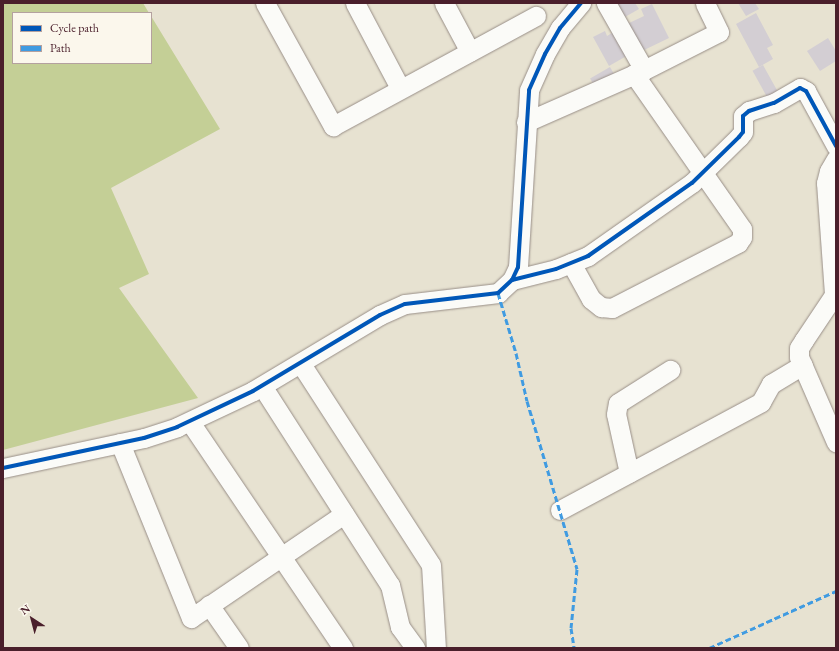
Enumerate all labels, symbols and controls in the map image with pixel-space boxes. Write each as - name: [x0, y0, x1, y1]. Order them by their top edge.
- legend: [12, 12, 152, 64]
- text: Cycle path: [50, 20, 99, 36]
- text: Path: [50, 40, 71, 56]
- north arrow: [12, 599, 52, 639]
- text: N: [17, 601, 33, 618]

